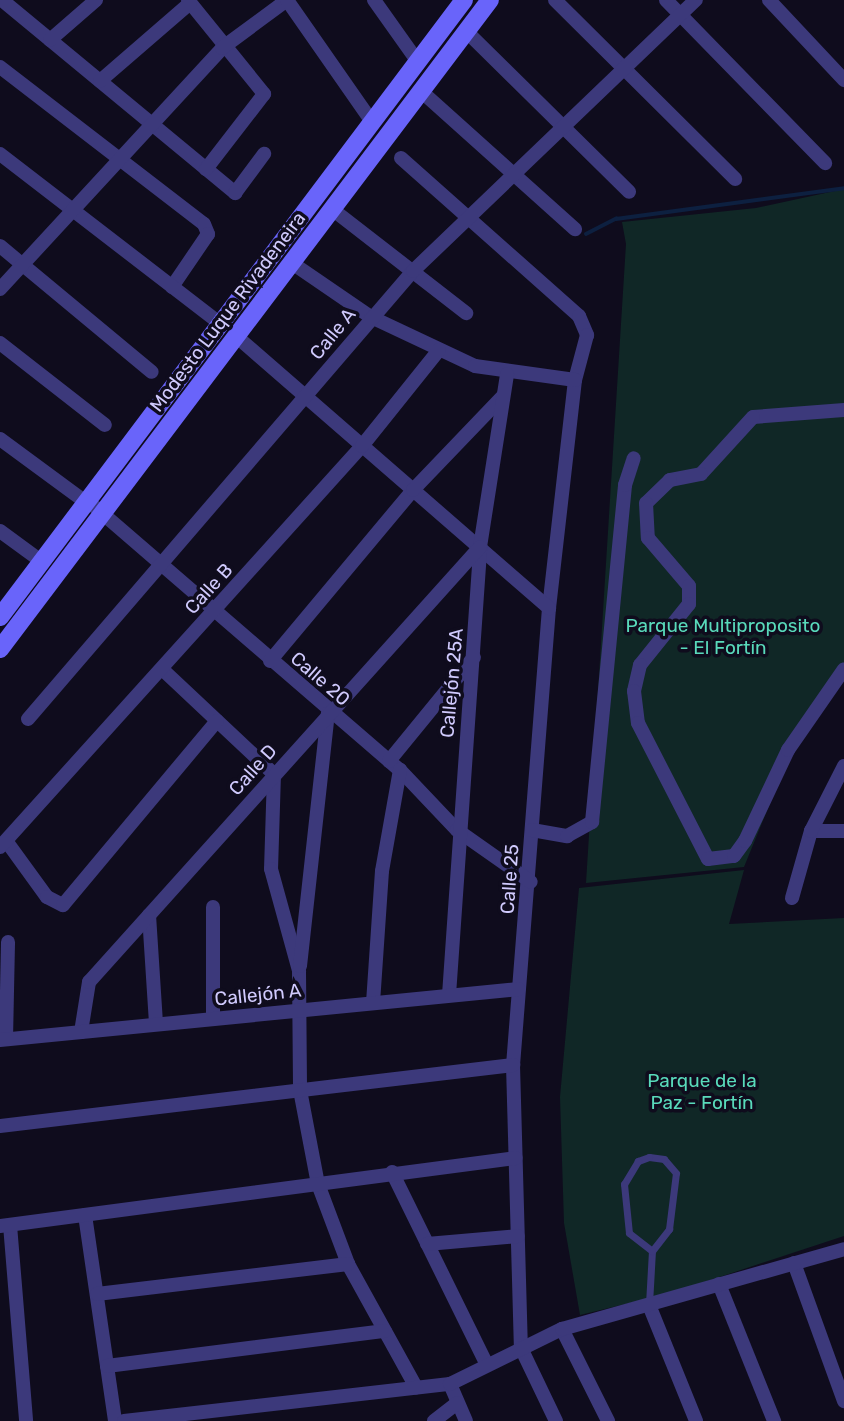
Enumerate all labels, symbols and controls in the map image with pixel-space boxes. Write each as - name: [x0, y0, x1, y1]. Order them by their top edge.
- street label: Modesto Luque Rivadeneira: [145, 208, 311, 416]
- street label: Calle A: [305, 303, 361, 365]
- street label: Calle B: [180, 559, 238, 619]
- park label: Parque Multiproposito - El Fortín: [626, 615, 820, 659]
- street label: Callejón 25A: [436, 627, 468, 739]
- street label: Calle 20: [286, 647, 354, 711]
- street label: Calle D: [224, 740, 282, 800]
- street label: Calle 25: [496, 843, 524, 915]
- street label: Callejón A: [213, 979, 303, 1011]
- park label: Parque de la Paz - Fortín: [647, 1070, 757, 1114]

